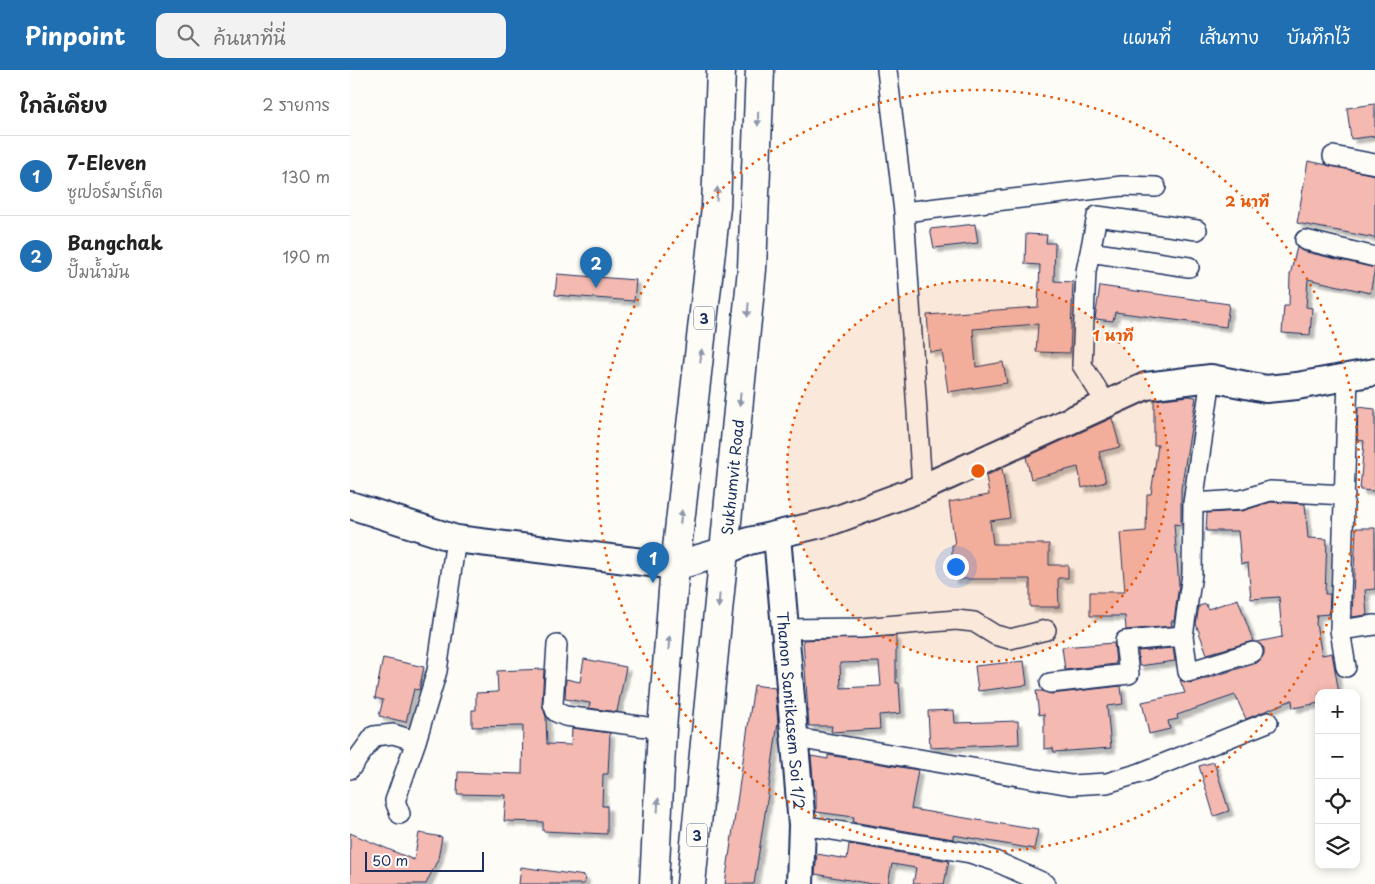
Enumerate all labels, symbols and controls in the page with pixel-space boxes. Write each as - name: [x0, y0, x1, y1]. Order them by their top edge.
- search box: [156, 13, 506, 58]
- text: Pinpoint: [25, 17, 126, 53]
- icon: search: [174, 21, 202, 49]
- text: ค้นหาที่นี่: [214, 23, 286, 51]
- text: แผนที่: [1123, 23, 1171, 50]
- text: เส้นทาง: [1199, 23, 1259, 50]
- text: บันทึกไว้: [1287, 23, 1350, 50]
- text: ใกล้เคียง: [20, 88, 107, 120]
- text: 2 รายการ: [262, 92, 330, 116]
- one-way arrow: [754, 111, 762, 127]
- text: 7-Eleven: [67, 148, 147, 176]
- text: 1: [32, 164, 40, 188]
- text: 130 m: [282, 164, 330, 188]
- text: ซูเปอร์มาร์เก็ต: [67, 179, 163, 203]
- one-way arrow: [713, 186, 721, 202]
- text: 2 นาที: [1225, 189, 1269, 212]
- text: Bangchak: [67, 228, 163, 256]
- text: 2: [30, 244, 42, 268]
- text: 190 m: [282, 244, 330, 268]
- pin: 2: [580, 247, 612, 288]
- text: ปั๊มน้ำมัน: [67, 259, 129, 283]
- one-way arrow: [744, 302, 752, 318]
- road number: 3: [694, 307, 714, 330]
- text: 1 นาที: [1093, 323, 1134, 346]
- one-way arrow: [697, 348, 705, 364]
- one-way arrow: [735, 392, 743, 408]
- street label: Sukhumvit Road: [714, 418, 749, 536]
- centre of rings: [969, 462, 987, 480]
- one-way arrow: [677, 509, 685, 525]
- pin: 1: [637, 542, 669, 583]
- your location: [943, 554, 969, 580]
- one-way arrow: [715, 593, 723, 609]
- street label: Thanon Santikasem Soi 1/2: [772, 610, 812, 810]
- one-way arrow: [666, 635, 674, 651]
- map controls: [1315, 689, 1360, 869]
- button: +: [1315, 689, 1360, 734]
- button: −: [1315, 734, 1360, 779]
- button: locate: [1315, 779, 1360, 824]
- one-way arrow: [655, 797, 663, 813]
- road number: 3: [687, 824, 707, 846]
- button: layers: [1315, 824, 1360, 869]
- scale bar: [365, 849, 484, 872]
- text: 50 m: [372, 850, 408, 871]

